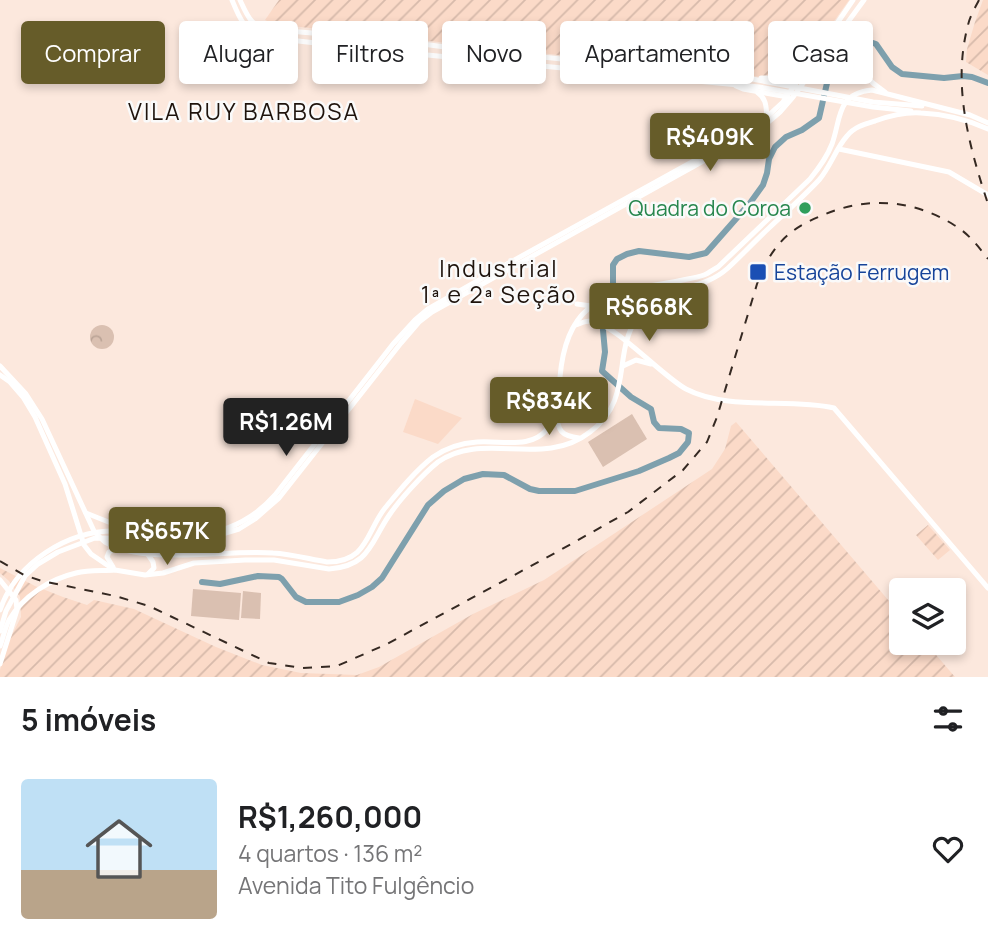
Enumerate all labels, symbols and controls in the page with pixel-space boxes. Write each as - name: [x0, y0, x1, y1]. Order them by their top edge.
- chip: Comprar: [21, 21, 165, 84]
- chip: Alugar: [179, 21, 298, 84]
- chip: Filtros: [312, 21, 428, 84]
- chip: Novo: [442, 21, 546, 84]
- chip: Apartamento: [560, 21, 754, 84]
- chip: Casa: [768, 21, 873, 84]
- district label: VILA RUY BARBOSA: [128, 95, 360, 127]
- pin: R$409K: [653, 114, 767, 173]
- text: R$409K: [666, 120, 754, 152]
- place label: Quadra do Coroa: [628, 194, 791, 222]
- marker: Quadra do Coroa: [797, 200, 813, 216]
- district label: Industrial 1ª e 2ª Seção: [421, 252, 577, 310]
- place label: Estação Ferrugem: [774, 258, 949, 286]
- marker: Estação Ferrugem: [748, 262, 768, 282]
- pin: R$668K: [592, 284, 706, 343]
- text: R$668K: [605, 290, 693, 322]
- pin: R$834K: [492, 378, 606, 437]
- text: R$834K: [506, 384, 592, 416]
- pin: R$1.26M: [221, 398, 351, 458]
- text: R$1.26M: [239, 405, 333, 437]
- pin: R$657K: [110, 508, 224, 567]
- text: R$657K: [125, 514, 209, 546]
- map controls: [889, 578, 966, 655]
- button: layers: [889, 578, 966, 655]
- text: 5 imóveis: [21, 699, 156, 740]
- icon: filters: [929, 700, 967, 738]
- text: R$1,260,000: [238, 796, 422, 837]
- icon: home: [77, 807, 161, 891]
- icon: heart: [929, 830, 967, 868]
- text: 4 quartos · 136 m²: [238, 837, 423, 869]
- text: Avenida Tito Fulgêncio: [238, 869, 474, 901]

